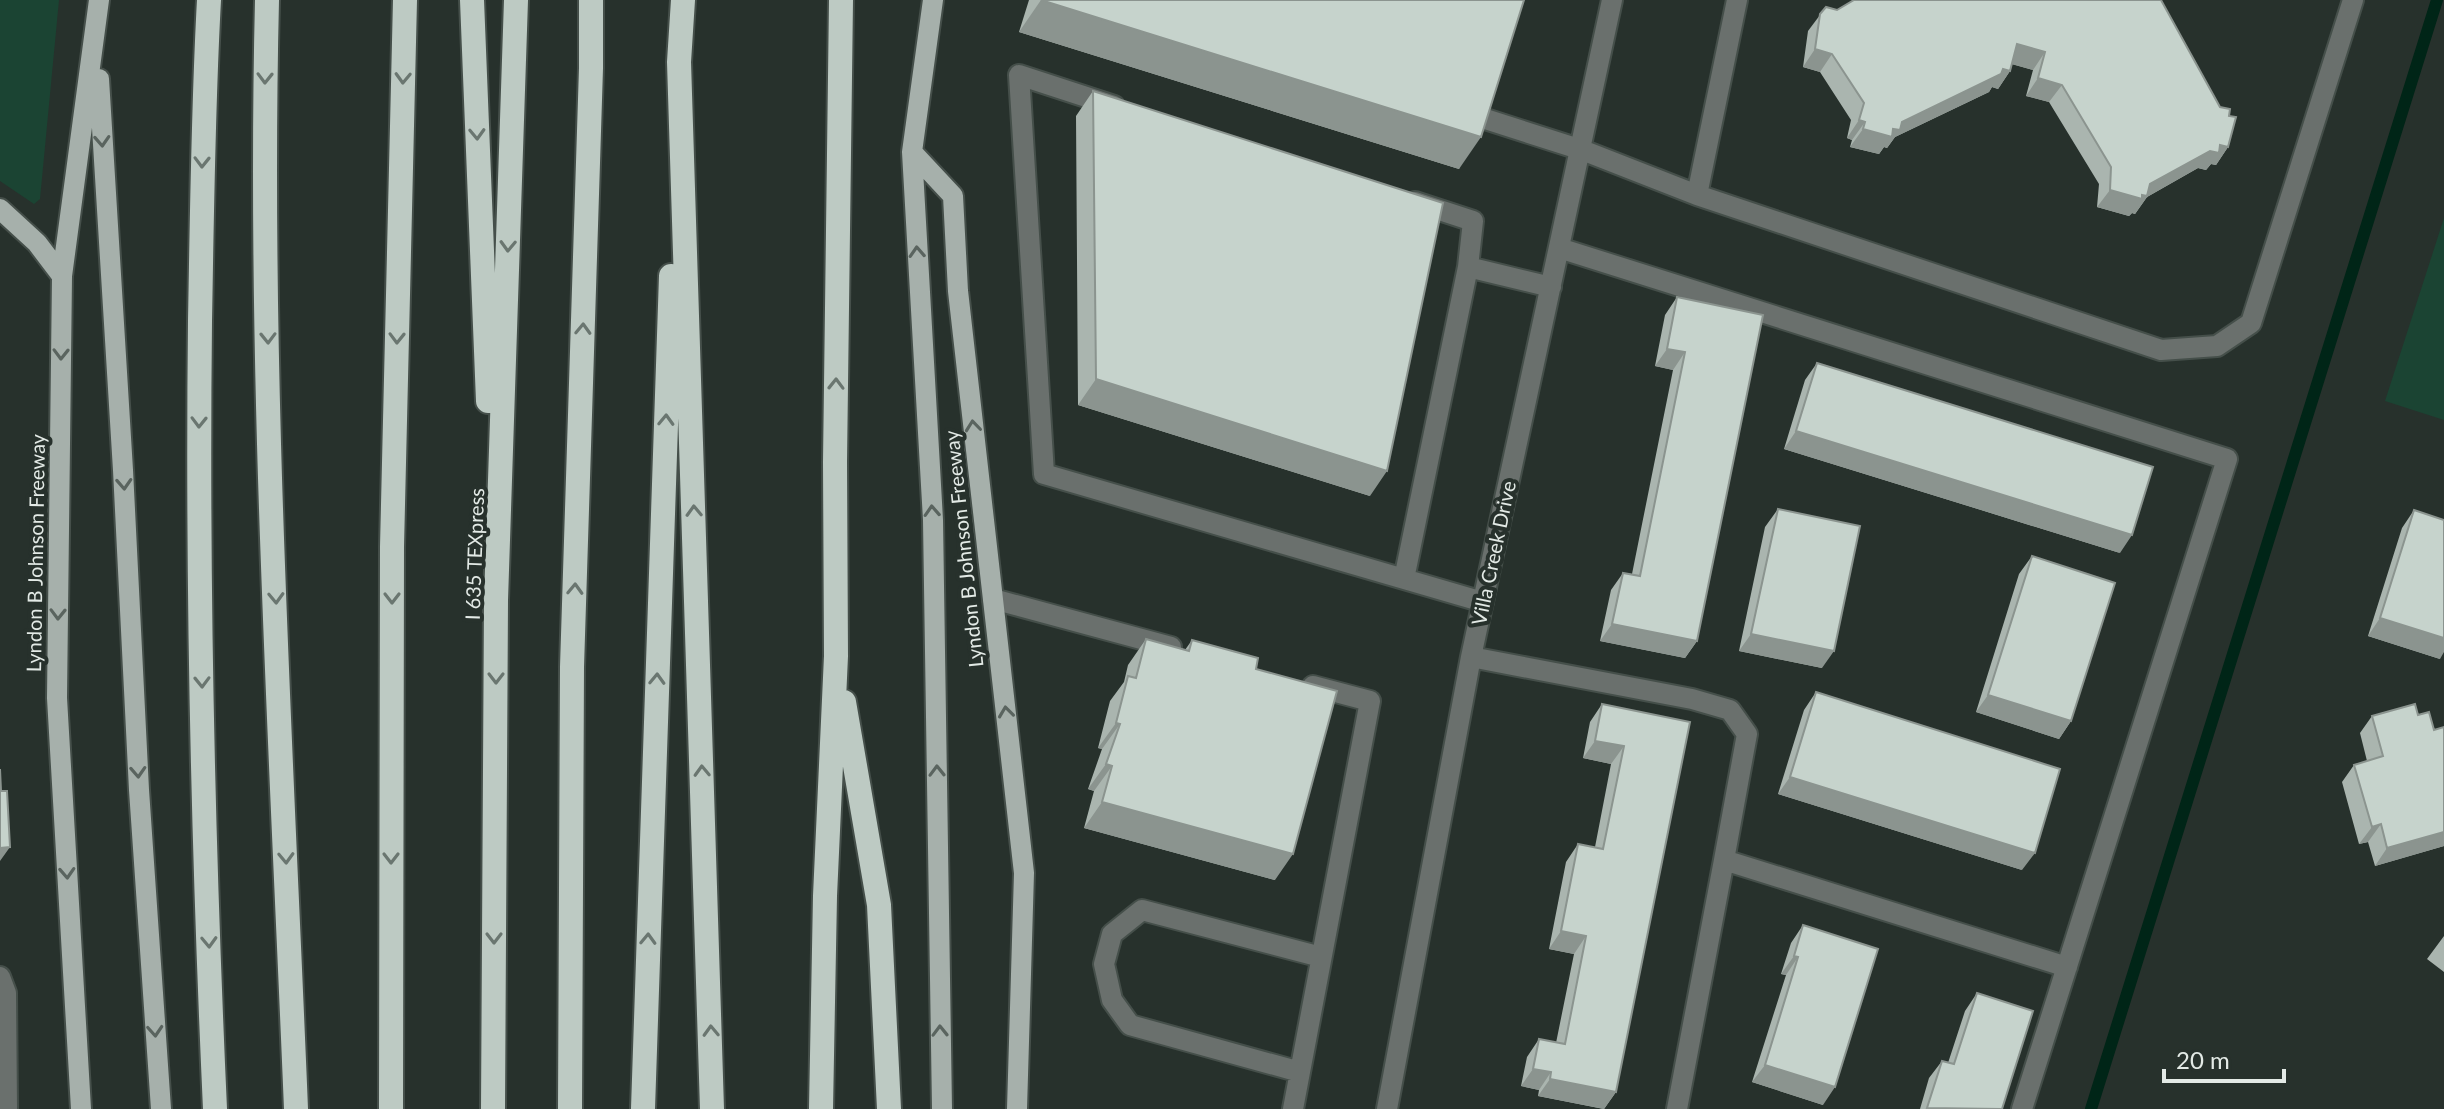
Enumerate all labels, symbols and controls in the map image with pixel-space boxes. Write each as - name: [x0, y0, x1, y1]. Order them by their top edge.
- one-way arrow: [256, 72, 273, 85]
- one-way arrow: [394, 72, 411, 85]
- one-way arrow: [469, 128, 486, 141]
- one-way arrow: [93, 135, 110, 148]
- one-way arrow: [194, 156, 211, 169]
- one-way arrow: [499, 240, 516, 253]
- one-way arrow: [909, 245, 926, 258]
- one-way arrow: [574, 322, 592, 335]
- one-way arrow: [260, 332, 277, 345]
- one-way arrow: [388, 332, 405, 345]
- one-way arrow: [52, 348, 70, 361]
- one-way arrow: [827, 377, 845, 390]
- one-way arrow: [658, 413, 675, 426]
- one-way arrow: [190, 416, 208, 429]
- one-way arrow: [965, 419, 982, 432]
- street label: Lyndon B Johnson Freeway: [939, 429, 987, 669]
- street label: Lyndon B Johnson Freeway: [21, 433, 49, 672]
- one-way arrow: [115, 478, 132, 491]
- street label: Villa Creek Drive: [1466, 479, 1520, 627]
- street label: I 635 TEXpress: [460, 488, 488, 620]
- one-way arrow: [685, 504, 702, 517]
- one-way arrow: [924, 504, 941, 517]
- one-way arrow: [566, 582, 583, 595]
- one-way arrow: [267, 592, 284, 605]
- one-way arrow: [383, 592, 401, 605]
- one-way arrow: [49, 608, 67, 621]
- one-way arrow: [487, 672, 505, 685]
- one-way arrow: [648, 672, 665, 685]
- one-way arrow: [193, 676, 210, 689]
- one-way arrow: [998, 705, 1015, 719]
- one-way arrow: [694, 764, 711, 777]
- one-way arrow: [928, 764, 945, 777]
- one-way arrow: [129, 766, 146, 779]
- one-way arrow: [277, 852, 294, 865]
- one-way arrow: [382, 852, 400, 865]
- one-way arrow: [58, 867, 75, 880]
- one-way arrow: [485, 932, 503, 945]
- one-way arrow: [639, 932, 656, 945]
- one-way arrow: [200, 936, 217, 949]
- one-way arrow: [702, 1024, 719, 1037]
- one-way arrow: [932, 1024, 949, 1037]
- one-way arrow: [146, 1025, 163, 1038]
- scale bar: [2164, 1033, 2284, 1083]
- text: 20 m: [2176, 1045, 2230, 1074]

